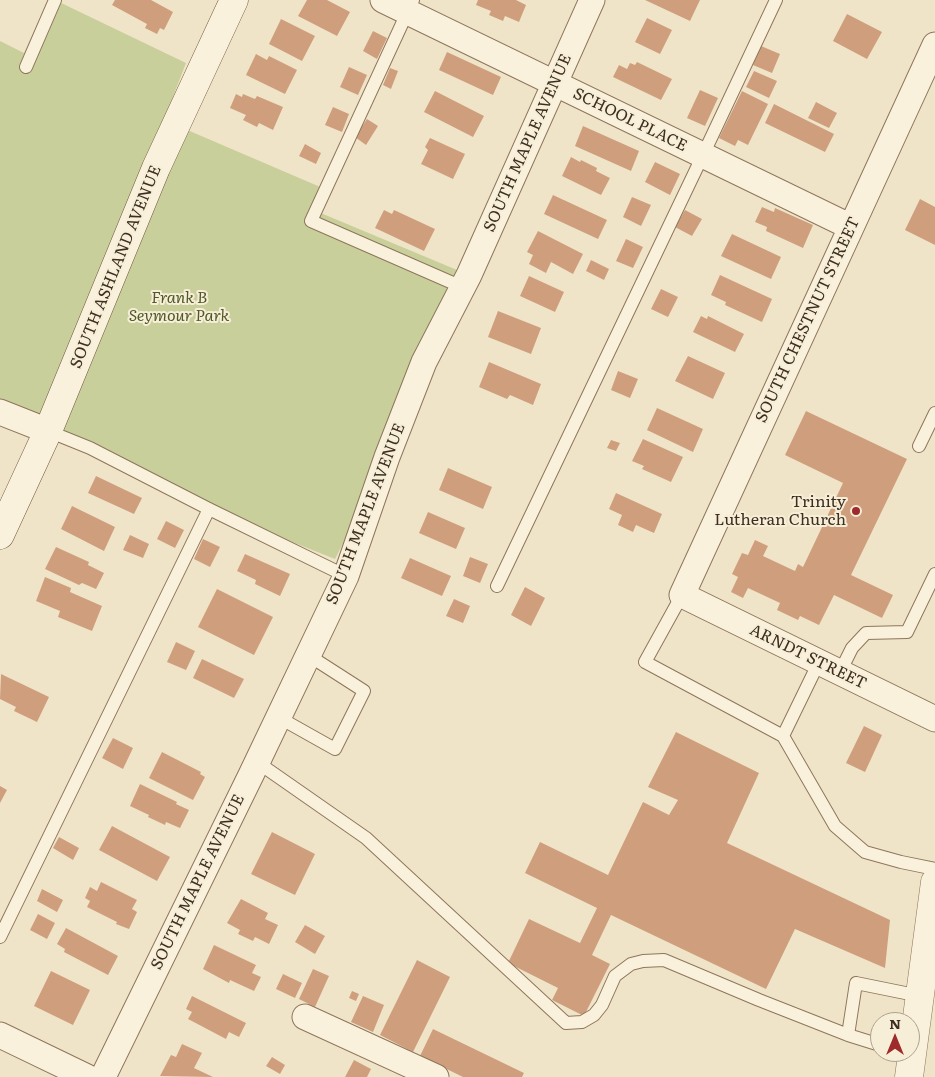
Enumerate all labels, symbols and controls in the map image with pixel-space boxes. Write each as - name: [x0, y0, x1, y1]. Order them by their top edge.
- street label: SOUTH MAPLE AVENUE: [480, 51, 576, 235]
- street label: SCHOOL PLACE: [570, 84, 690, 156]
- street label: SOUTH ASHLAND AVENUE: [66, 163, 166, 371]
- street label: SOUTH CHESTNUT STREET: [752, 214, 864, 426]
- park label: Frank B Seymour Park: [129, 288, 229, 326]
- street label: SOUTH MAPLE AVENUE: [323, 421, 409, 607]
- place label: Trinity Lutheran Church: [714, 492, 846, 530]
- marker: Trinity Lutheran Church: [850, 505, 862, 517]
- street label: ARNDT STREET: [746, 620, 870, 694]
- street label: SOUTH MAPLE AVENUE: [147, 791, 249, 973]
- north arrow: [870, 1012, 920, 1062]
- text: N: [889, 1013, 901, 1033]

